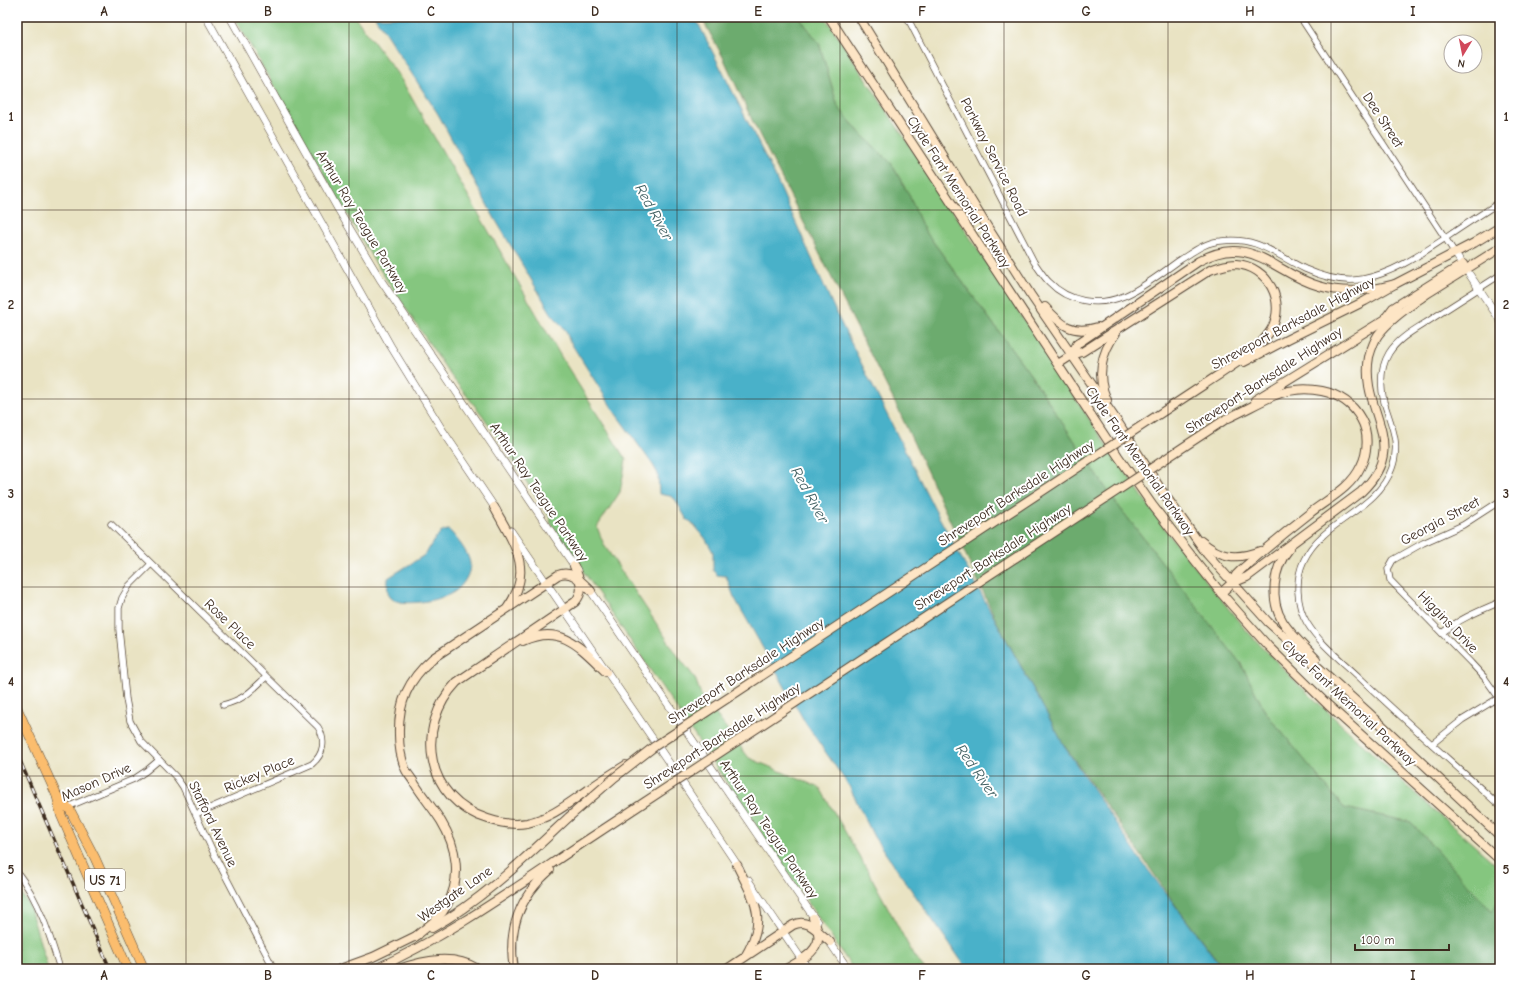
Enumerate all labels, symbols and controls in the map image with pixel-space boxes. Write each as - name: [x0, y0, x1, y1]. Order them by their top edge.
- text: A: [100, 4, 108, 19]
- text: B: [264, 4, 272, 19]
- text: C: [427, 4, 435, 19]
- text: D: [591, 4, 599, 19]
- text: E: [754, 4, 762, 19]
- text: F: [918, 4, 926, 19]
- text: G: [1081, 4, 1091, 19]
- text: H: [1245, 4, 1255, 19]
- text: I: [1410, 4, 1416, 19]
- north arrow: [1443, 34, 1483, 74]
- text: N: [1457, 56, 1466, 70]
- street label: Dee Street: [1359, 89, 1408, 152]
- street label: Parkway Service Road: [957, 95, 1031, 219]
- text: 1: [8, 109, 14, 124]
- text: 1: [1503, 109, 1509, 124]
- street label: Clyde Fant Memorial Parkway: [904, 113, 1015, 272]
- street label: Arthur Ray Teague Parkway: [312, 147, 412, 297]
- water label: Red River: [631, 181, 677, 244]
- street label: Shreveport Barksdale Highway: [1208, 272, 1378, 373]
- text: 2: [8, 297, 14, 312]
- text: 2: [1503, 297, 1509, 312]
- street label: Shreveport-Barksdale Highway: [1182, 323, 1346, 437]
- street label: Clyde Fant Memorial Parkway: [1082, 383, 1198, 539]
- street label: Arthur Ray Teague Parkway: [486, 419, 592, 565]
- street label: Shreveport Barksdale Highway: [935, 436, 1098, 550]
- water label: Red River: [787, 464, 833, 527]
- text: 3: [8, 486, 14, 501]
- text: 3: [1503, 486, 1509, 501]
- street label: Georgia Street: [1398, 493, 1483, 549]
- street label: Shreveport-Barksdale Highway: [911, 500, 1075, 614]
- street label: Higgins Drive: [1414, 587, 1482, 657]
- street label: Rose Place: [201, 595, 259, 653]
- street label: Shreveport Barksdale Highway: [665, 614, 828, 728]
- street label: Clyde Fant Memorial Parkway: [1278, 636, 1420, 770]
- text: 4: [8, 674, 14, 689]
- text: 4: [1503, 674, 1509, 689]
- street label: Shreveport-Barksdale Highway: [640, 679, 804, 793]
- water label: Red River: [952, 741, 1003, 802]
- street label: Rickey Place: [221, 752, 297, 796]
- street label: Arthur Ray Teague Parkway: [716, 756, 822, 902]
- street label: Mason Drive: [58, 759, 134, 805]
- street label: Stafford Avenue: [185, 778, 241, 870]
- text: 5: [8, 862, 15, 877]
- street label: Westgate Lane: [415, 862, 495, 926]
- text: 5: [1503, 862, 1510, 877]
- road number: US 71: [85, 869, 125, 891]
- scale bar: [1355, 926, 1449, 952]
- text: 100 m: [1361, 933, 1394, 947]
- text: A: [100, 968, 108, 983]
- text: B: [264, 968, 272, 983]
- text: C: [427, 968, 435, 983]
- text: D: [591, 968, 599, 983]
- text: E: [754, 968, 762, 983]
- text: F: [918, 968, 926, 983]
- text: G: [1081, 968, 1091, 983]
- text: H: [1245, 968, 1255, 983]
- text: I: [1410, 968, 1416, 983]

